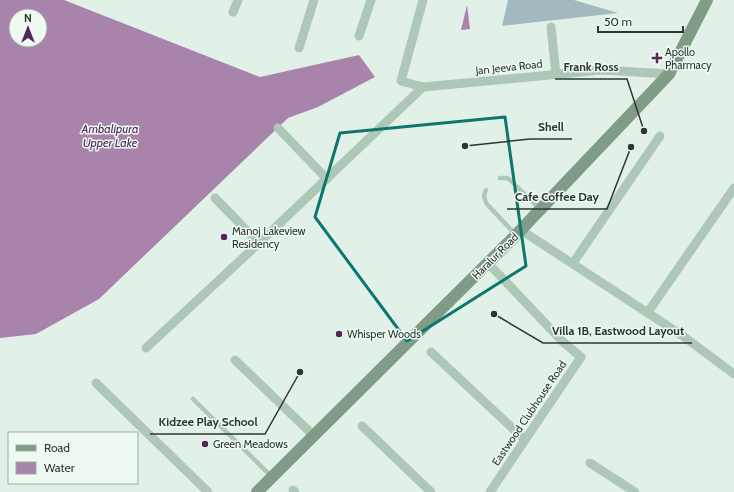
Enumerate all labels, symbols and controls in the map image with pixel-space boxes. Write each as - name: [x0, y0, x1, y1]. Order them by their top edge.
- north arrow: [8, 8, 48, 48]
- scale bar: [598, 8, 683, 34]
- text: N: [24, 11, 32, 25]
- text: 50 m: [604, 14, 632, 29]
- place label: Apollo Pharmacy: [665, 45, 712, 72]
- marker: Apollo Pharmacy: [652, 53, 662, 63]
- callout: Frank Ross: [555, 55, 627, 79]
- street label: Jan Jeeva Road: [474, 57, 543, 78]
- text: Frank Ross: [563, 59, 619, 74]
- callout: Shell: [530, 115, 572, 139]
- text: Shell: [538, 119, 564, 134]
- water label: Ambalipura Upper Lake: [81, 121, 138, 150]
- callout: Cafe Coffee Day: [507, 185, 607, 209]
- text: Cafe Coffee Day: [515, 189, 600, 204]
- place label: Manoj Lakeview Residency: [232, 224, 306, 251]
- street label: Haralur Road: [469, 230, 521, 282]
- marker: Manoj Lakeview Residency: [219, 232, 229, 242]
- callout: Villa 1B, Eastwood Layout: [543, 319, 692, 343]
- text: Villa 1B, Eastwood Layout: [552, 323, 684, 338]
- place label: Whisper Woods: [347, 327, 421, 341]
- marker: Whisper Woods: [334, 329, 344, 339]
- street label: Eastwood Clubhouse Road: [489, 358, 569, 468]
- callout: Kidzee Play School: [150, 410, 265, 434]
- text: Kidzee Play School: [158, 414, 258, 429]
- legend: [8, 432, 138, 484]
- place label: Green Meadows: [213, 437, 288, 451]
- marker: Green Meadows: [200, 439, 210, 449]
- text: Road: [44, 440, 70, 455]
- text: Water: [44, 460, 75, 475]

